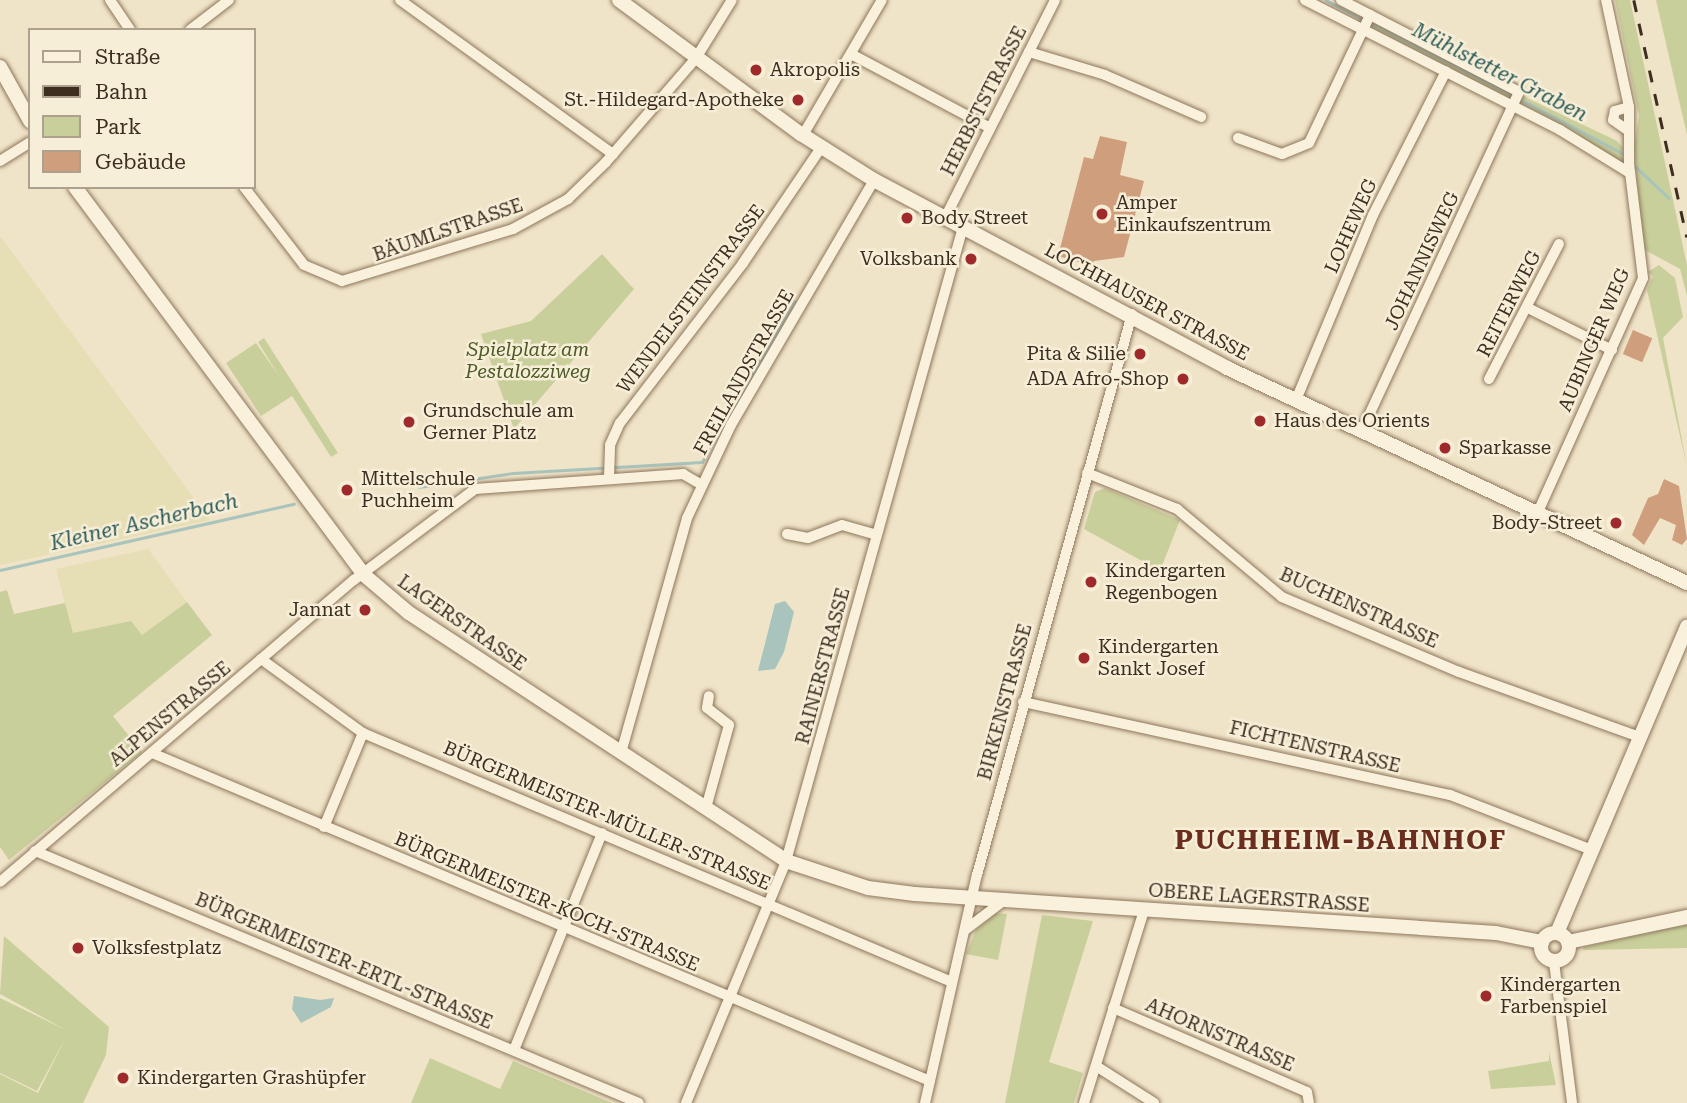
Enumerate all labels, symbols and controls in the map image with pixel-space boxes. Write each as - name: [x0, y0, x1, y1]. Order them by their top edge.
- water label: Mühlstetter Graben: [1408, 17, 1592, 127]
- street label: HERBSTSTRASSE: [936, 22, 1032, 180]
- legend: [28, 28, 256, 189]
- text: Straße: [95, 45, 160, 69]
- place label: Akropolis: [770, 59, 860, 81]
- marker: Akropolis: [748, 62, 764, 78]
- text: Bahn: [95, 80, 147, 104]
- place label: St.-Hildegard-Apotheke: [564, 89, 784, 111]
- marker: St.-Hildegard-Apotheke: [790, 92, 806, 108]
- text: Park: [95, 115, 141, 139]
- text: Gebäude: [95, 150, 186, 174]
- street label: LOHEWEG: [1320, 175, 1382, 277]
- street label: JOHANNISWEG: [1380, 188, 1464, 334]
- place label: Amper Einkaufszentrum: [1116, 192, 1271, 236]
- street label: BÄUMLSTRASSE: [370, 194, 526, 266]
- street label: WENDELSTEINSTRASSE: [612, 200, 770, 398]
- marker: Amper Einkaufszentrum: [1094, 206, 1110, 222]
- place label: Body Street: [921, 207, 1028, 229]
- marker: Body Street: [899, 210, 915, 226]
- street label: LOCHHAUSER STRASSE: [1041, 238, 1253, 366]
- street label: REITERWEG: [1472, 247, 1546, 361]
- place label: Volksbank: [860, 248, 957, 270]
- marker: Volksbank: [963, 251, 979, 267]
- street label: AUBINGER WEG: [1553, 265, 1635, 415]
- street label: FREILANDSTRASSE: [689, 285, 799, 459]
- park label: Spielplatz am Pestalozziweg: [465, 339, 591, 383]
- place label: Pita & Silie: [1026, 343, 1126, 365]
- marker: Pita & Silie: [1132, 346, 1148, 362]
- place label: ADA Afro-Shop: [1027, 368, 1169, 390]
- marker: ADA Afro-Shop: [1175, 371, 1191, 387]
- place label: Grundschule am Gerner Platz: [423, 400, 574, 444]
- place label: Haus des Orients: [1274, 410, 1430, 432]
- marker: Haus des Orients: [1252, 413, 1268, 429]
- marker: Grundschule am Gerner Platz: [401, 414, 417, 430]
- place label: Sparkasse: [1459, 437, 1551, 459]
- marker: Sparkasse: [1437, 440, 1453, 456]
- place label: Mittelschule Puchheim: [361, 468, 475, 512]
- marker: Mittelschule Puchheim: [339, 482, 355, 498]
- water label: Kleiner Ascherbach: [48, 488, 240, 556]
- place label: Body-Street: [1492, 512, 1602, 534]
- marker: Body-Street: [1608, 515, 1624, 531]
- place label: Kindergarten Regenbogen: [1105, 560, 1226, 604]
- street label: BUCHENSTRASSE: [1276, 563, 1442, 653]
- street label: LAGERSTRASSE: [393, 570, 531, 676]
- marker: Kindergarten Regenbogen: [1083, 574, 1099, 590]
- street label: RAINERSTRASSE: [791, 585, 855, 747]
- place label: Jannat: [289, 599, 351, 621]
- marker: Jannat: [357, 602, 373, 618]
- street label: BIRKENSTRASSE: [973, 621, 1037, 783]
- place label: Kindergarten Sankt Josef: [1098, 636, 1219, 680]
- marker: Kindergarten Sankt Josef: [1076, 650, 1092, 666]
- street label: ALPENSTRASSE: [105, 657, 235, 771]
- street label: FICHTENSTRASSE: [1227, 716, 1403, 778]
- street label: BÜRGERMEISTER-MÜLLER-STRASSE: [440, 736, 774, 896]
- district label: PUCHHEIM-BAHNHOF: [1177, 825, 1505, 857]
- street label: BÜRGERMEISTER-KOCH-STRASSE: [391, 827, 703, 977]
- street label: OBERE LAGERSTRASSE: [1148, 879, 1370, 917]
- street label: BÜRGERMEISTER-ERTL-STRASSE: [192, 888, 496, 1034]
- place label: Volksfestplatz: [92, 937, 221, 959]
- marker: Volksfestplatz: [70, 940, 86, 956]
- place label: Kindergarten Farbenspiel: [1500, 974, 1621, 1018]
- marker: Kindergarten Farbenspiel: [1478, 988, 1494, 1004]
- street label: AHORNSTRASSE: [1142, 993, 1298, 1077]
- place label: Kindergarten Grashüpfer: [137, 1067, 366, 1089]
- marker: Kindergarten Grashüpfer: [115, 1070, 131, 1086]

